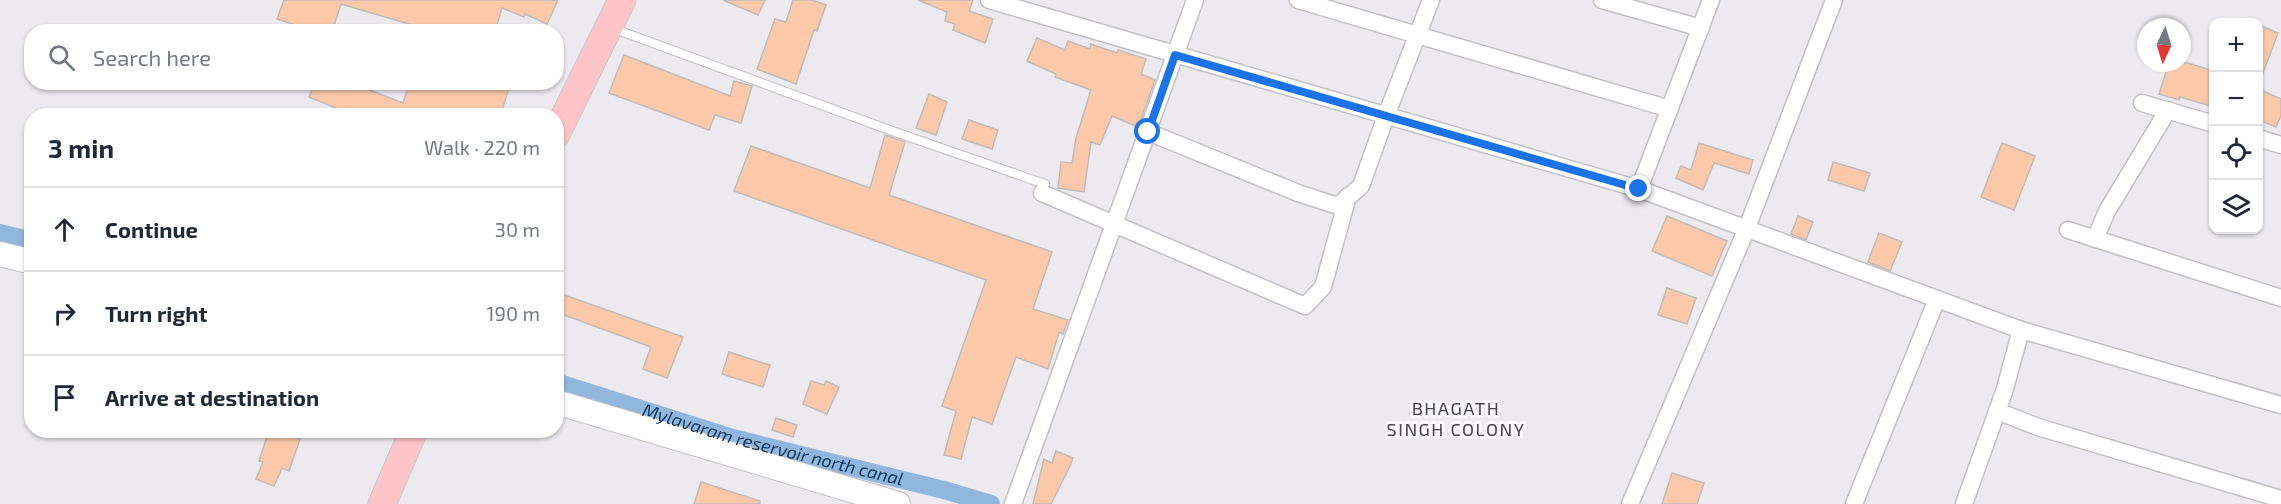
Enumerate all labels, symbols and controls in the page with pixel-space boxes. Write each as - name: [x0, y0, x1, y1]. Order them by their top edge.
- north arrow: [2137, 18, 2191, 72]
- map controls: [2209, 18, 2263, 234]
- button: +: [2209, 18, 2263, 72]
- search box: [24, 24, 564, 90]
- icon: search: [45, 41, 78, 74]
- text: Search here: [93, 44, 211, 70]
- button: −: [2209, 72, 2263, 126]
- route start: [1134, 118, 1160, 144]
- button: locate: [2209, 126, 2263, 180]
- text: 3 min: [48, 132, 114, 163]
- text: Walk · 220 m: [424, 135, 540, 159]
- route end: [1625, 175, 1651, 201]
- button: layers: [2209, 180, 2263, 234]
- icon: ahead: [48, 213, 81, 246]
- text: Continue: [105, 216, 198, 242]
- text: 30 m: [495, 217, 540, 241]
- icon: right: [48, 297, 81, 330]
- text: Turn right: [105, 300, 207, 326]
- text: 190 m: [487, 301, 540, 325]
- icon: arrive: [48, 381, 81, 414]
- text: Arrive at destination: [105, 384, 319, 410]
- district label: BHAGATH SINGH COLONY: [1387, 397, 1525, 440]
- water label: Mylavaram reservoir north canal: [640, 398, 906, 490]

